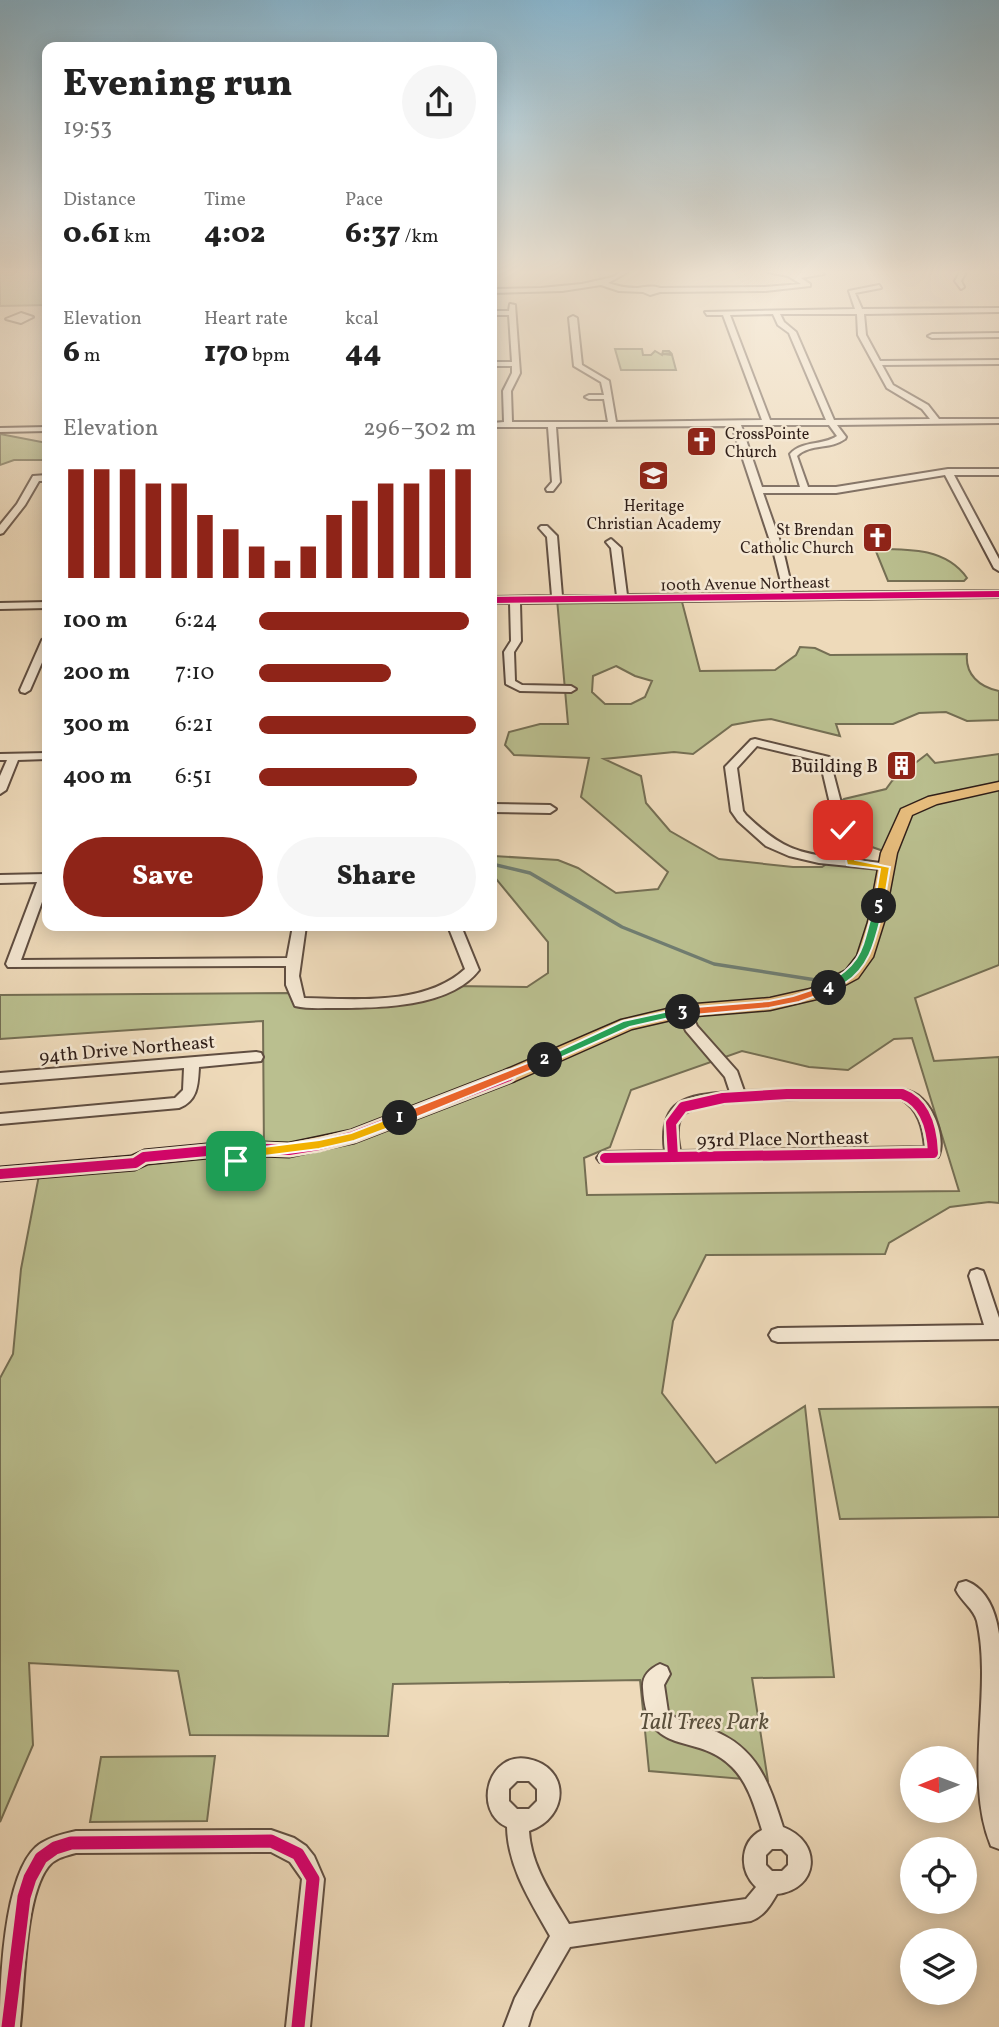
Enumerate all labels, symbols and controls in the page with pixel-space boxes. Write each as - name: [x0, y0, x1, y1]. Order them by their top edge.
- text: Evening run: [63, 59, 293, 112]
- button: share: [402, 65, 476, 139]
- text: 19:53: [63, 112, 112, 144]
- text: Distance: [63, 187, 136, 213]
- text: Time: [204, 187, 246, 213]
- text: Pace: [345, 187, 383, 213]
- text: 0.61: [63, 213, 120, 255]
- text: 4:02: [204, 213, 265, 255]
- text: 6:37: [345, 213, 401, 255]
- text: km: [120, 224, 151, 250]
- text: /km: [401, 224, 439, 250]
- text: Elevation: [63, 306, 142, 332]
- text: Heart rate: [204, 306, 288, 332]
- text: kcal: [345, 306, 379, 332]
- text: 6: [63, 332, 80, 374]
- text: 170: [204, 332, 248, 374]
- text: 44: [345, 332, 381, 374]
- text: m: [80, 343, 101, 369]
- text: bpm: [248, 343, 290, 369]
- text: Elevation: [63, 413, 159, 445]
- text: 296–302 m: [363, 413, 476, 445]
- place label: CrossPointe Church: [725, 424, 809, 464]
- church icon: CrossPointe Church: [685, 425, 719, 459]
- school or university icon: Heritage Christian Academy: [637, 459, 671, 493]
- place label: Heritage Christian Academy: [587, 496, 722, 536]
- place label: St Brendan Catholic Church: [740, 520, 854, 560]
- church icon: St Brendan Catholic Church: [860, 521, 894, 555]
- street label: 100th Avenue Northeast: [660, 573, 831, 597]
- text: 100 m: [63, 605, 128, 637]
- text: 6:24: [175, 605, 217, 637]
- text: 200 m: [63, 657, 130, 689]
- text: 7:10: [175, 657, 214, 689]
- text: 300 m: [63, 709, 130, 741]
- text: 6:21: [175, 709, 213, 741]
- building icon: Building B: [884, 748, 918, 782]
- place label: Building B: [791, 754, 878, 780]
- text: 400 m: [63, 761, 132, 793]
- text: 6:51: [175, 761, 212, 793]
- pin: [813, 800, 873, 860]
- icon: check: [824, 811, 862, 849]
- button: Save: [63, 837, 263, 917]
- button: Share: [277, 837, 476, 917]
- pin: 5: [862, 888, 896, 923]
- text: 5: [874, 892, 883, 918]
- pin: 4: [812, 970, 846, 1006]
- text: 4: [823, 974, 834, 1000]
- pin: 3: [666, 995, 700, 1030]
- text: 3: [678, 998, 687, 1024]
- street label: 94th Drive Northeast: [38, 1029, 216, 1071]
- pin: 2: [528, 1042, 562, 1078]
- text: 2: [540, 1046, 549, 1072]
- pin: 1: [382, 1100, 418, 1136]
- text: 1: [396, 1104, 403, 1130]
- street label: 93rd Place Northeast: [697, 1125, 870, 1155]
- pin: [206, 1131, 266, 1191]
- icon: arrive: [217, 1142, 255, 1180]
- park label: Tall Trees Park: [639, 1707, 769, 1739]
- north arrow: [900, 1746, 976, 1824]
- map controls: [900, 1746, 977, 2005]
- button: locate: [900, 1837, 977, 1914]
- button: layers: [900, 1928, 977, 2005]

